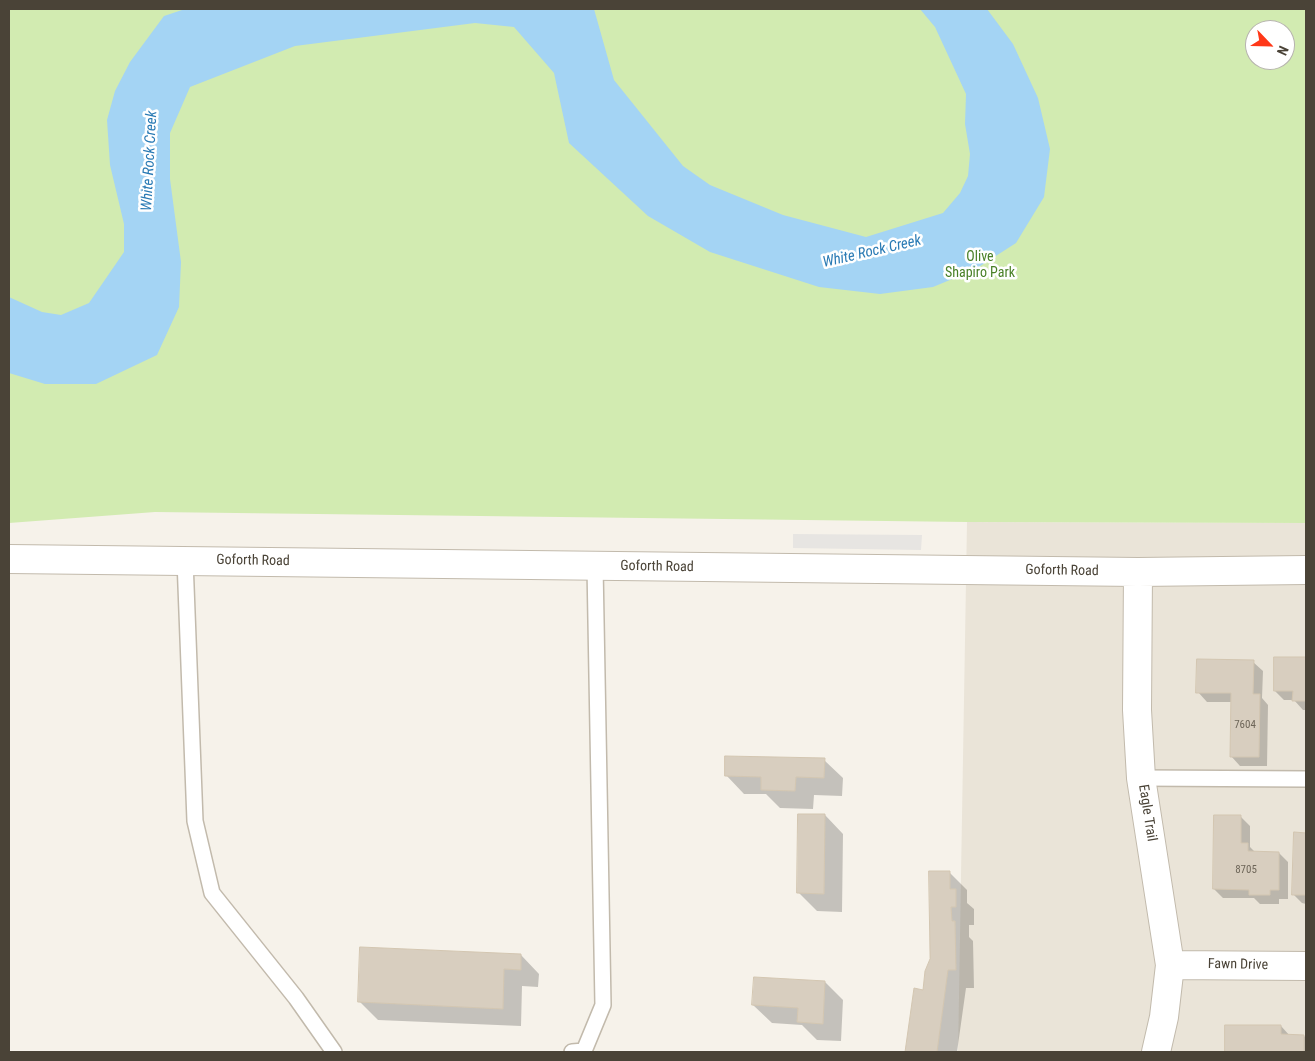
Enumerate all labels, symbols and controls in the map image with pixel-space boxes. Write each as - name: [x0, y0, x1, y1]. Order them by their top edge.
- north arrow: [1245, 20, 1295, 70]
- text: N: [1274, 44, 1292, 58]
- water label: White Rock Creek: [138, 110, 162, 212]
- water label: White Rock Creek: [821, 232, 923, 272]
- park label: Olive Shapiro Park: [945, 249, 1015, 282]
- street label: Goforth Road: [216, 552, 290, 570]
- street label: Goforth Road: [620, 558, 694, 576]
- street label: Goforth Road: [1025, 562, 1099, 580]
- house number: 7604: [1234, 718, 1256, 732]
- street label: Eagle Trail: [1134, 783, 1160, 843]
- house number: 8705: [1235, 863, 1257, 877]
- street label: Fawn Drive: [1208, 956, 1268, 974]

